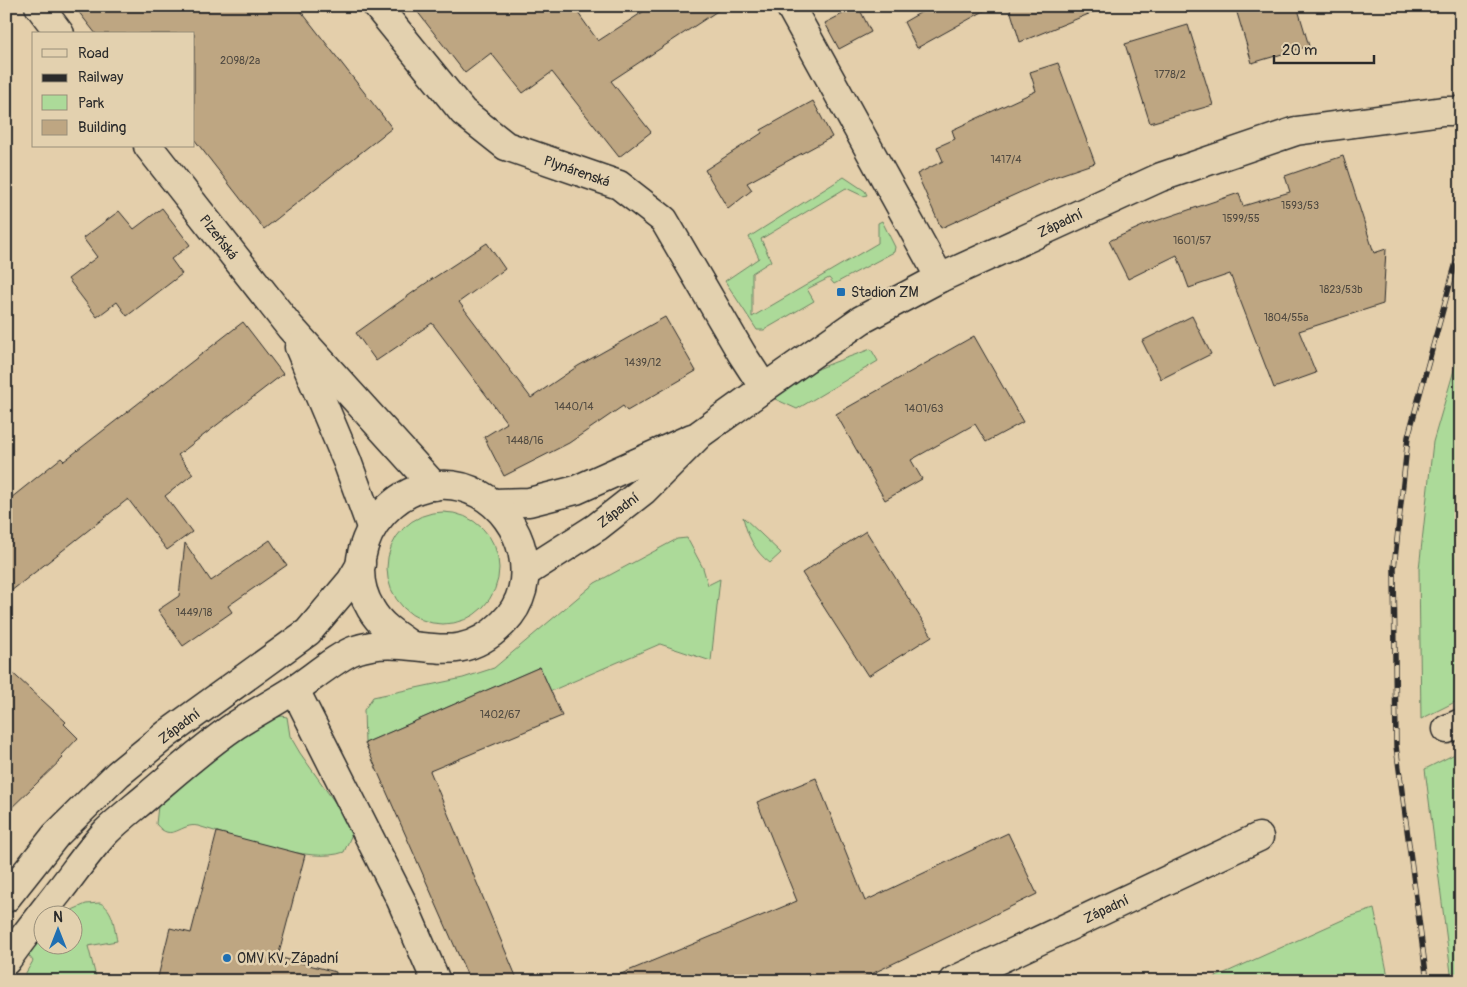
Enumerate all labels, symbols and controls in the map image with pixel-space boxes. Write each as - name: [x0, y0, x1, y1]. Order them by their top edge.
- legend: [32, 32, 195, 148]
- scale bar: [1274, 32, 1374, 64]
- text: 20 m: [1282, 41, 1317, 60]
- text: Road: [78, 44, 109, 63]
- house number: 2098/2a: [220, 54, 260, 67]
- text: Railway: [78, 68, 124, 87]
- house number: 1778/2: [1154, 68, 1186, 81]
- text: Park: [78, 94, 105, 113]
- text: Building: [78, 118, 126, 137]
- street label: Plynárenská: [541, 152, 612, 191]
- house number: 1417/4: [990, 153, 1022, 166]
- house number: 1593/53: [1281, 199, 1319, 212]
- street label: Západní: [1035, 206, 1086, 241]
- street label: Plzeňská: [196, 212, 241, 263]
- house number: 1599/55: [1222, 212, 1260, 225]
- house number: 1601/57: [1173, 234, 1211, 247]
- house number: 1823/53b: [1319, 283, 1363, 296]
- place label: Stadion ZM: [851, 284, 919, 301]
- marker: Stadion ZM: [835, 286, 847, 298]
- house number: 1804/55a: [1264, 311, 1308, 324]
- house number: 1439/12: [625, 356, 661, 369]
- house number: 1440/14: [554, 400, 594, 413]
- house number: 1401/63: [905, 402, 943, 415]
- house number: 1448/16: [506, 434, 544, 447]
- street label: Západní: [594, 489, 643, 532]
- house number: 1449/18: [176, 606, 213, 619]
- street label: Západní: [155, 705, 204, 748]
- house number: 1402/67: [480, 708, 520, 721]
- street label: Západní: [1081, 892, 1132, 927]
- north arrow: [32, 904, 82, 954]
- text: N: [53, 909, 63, 926]
- place label: OMV KV, Západní: [237, 950, 339, 967]
- marker: OMV KV, Západní: [221, 952, 233, 964]

